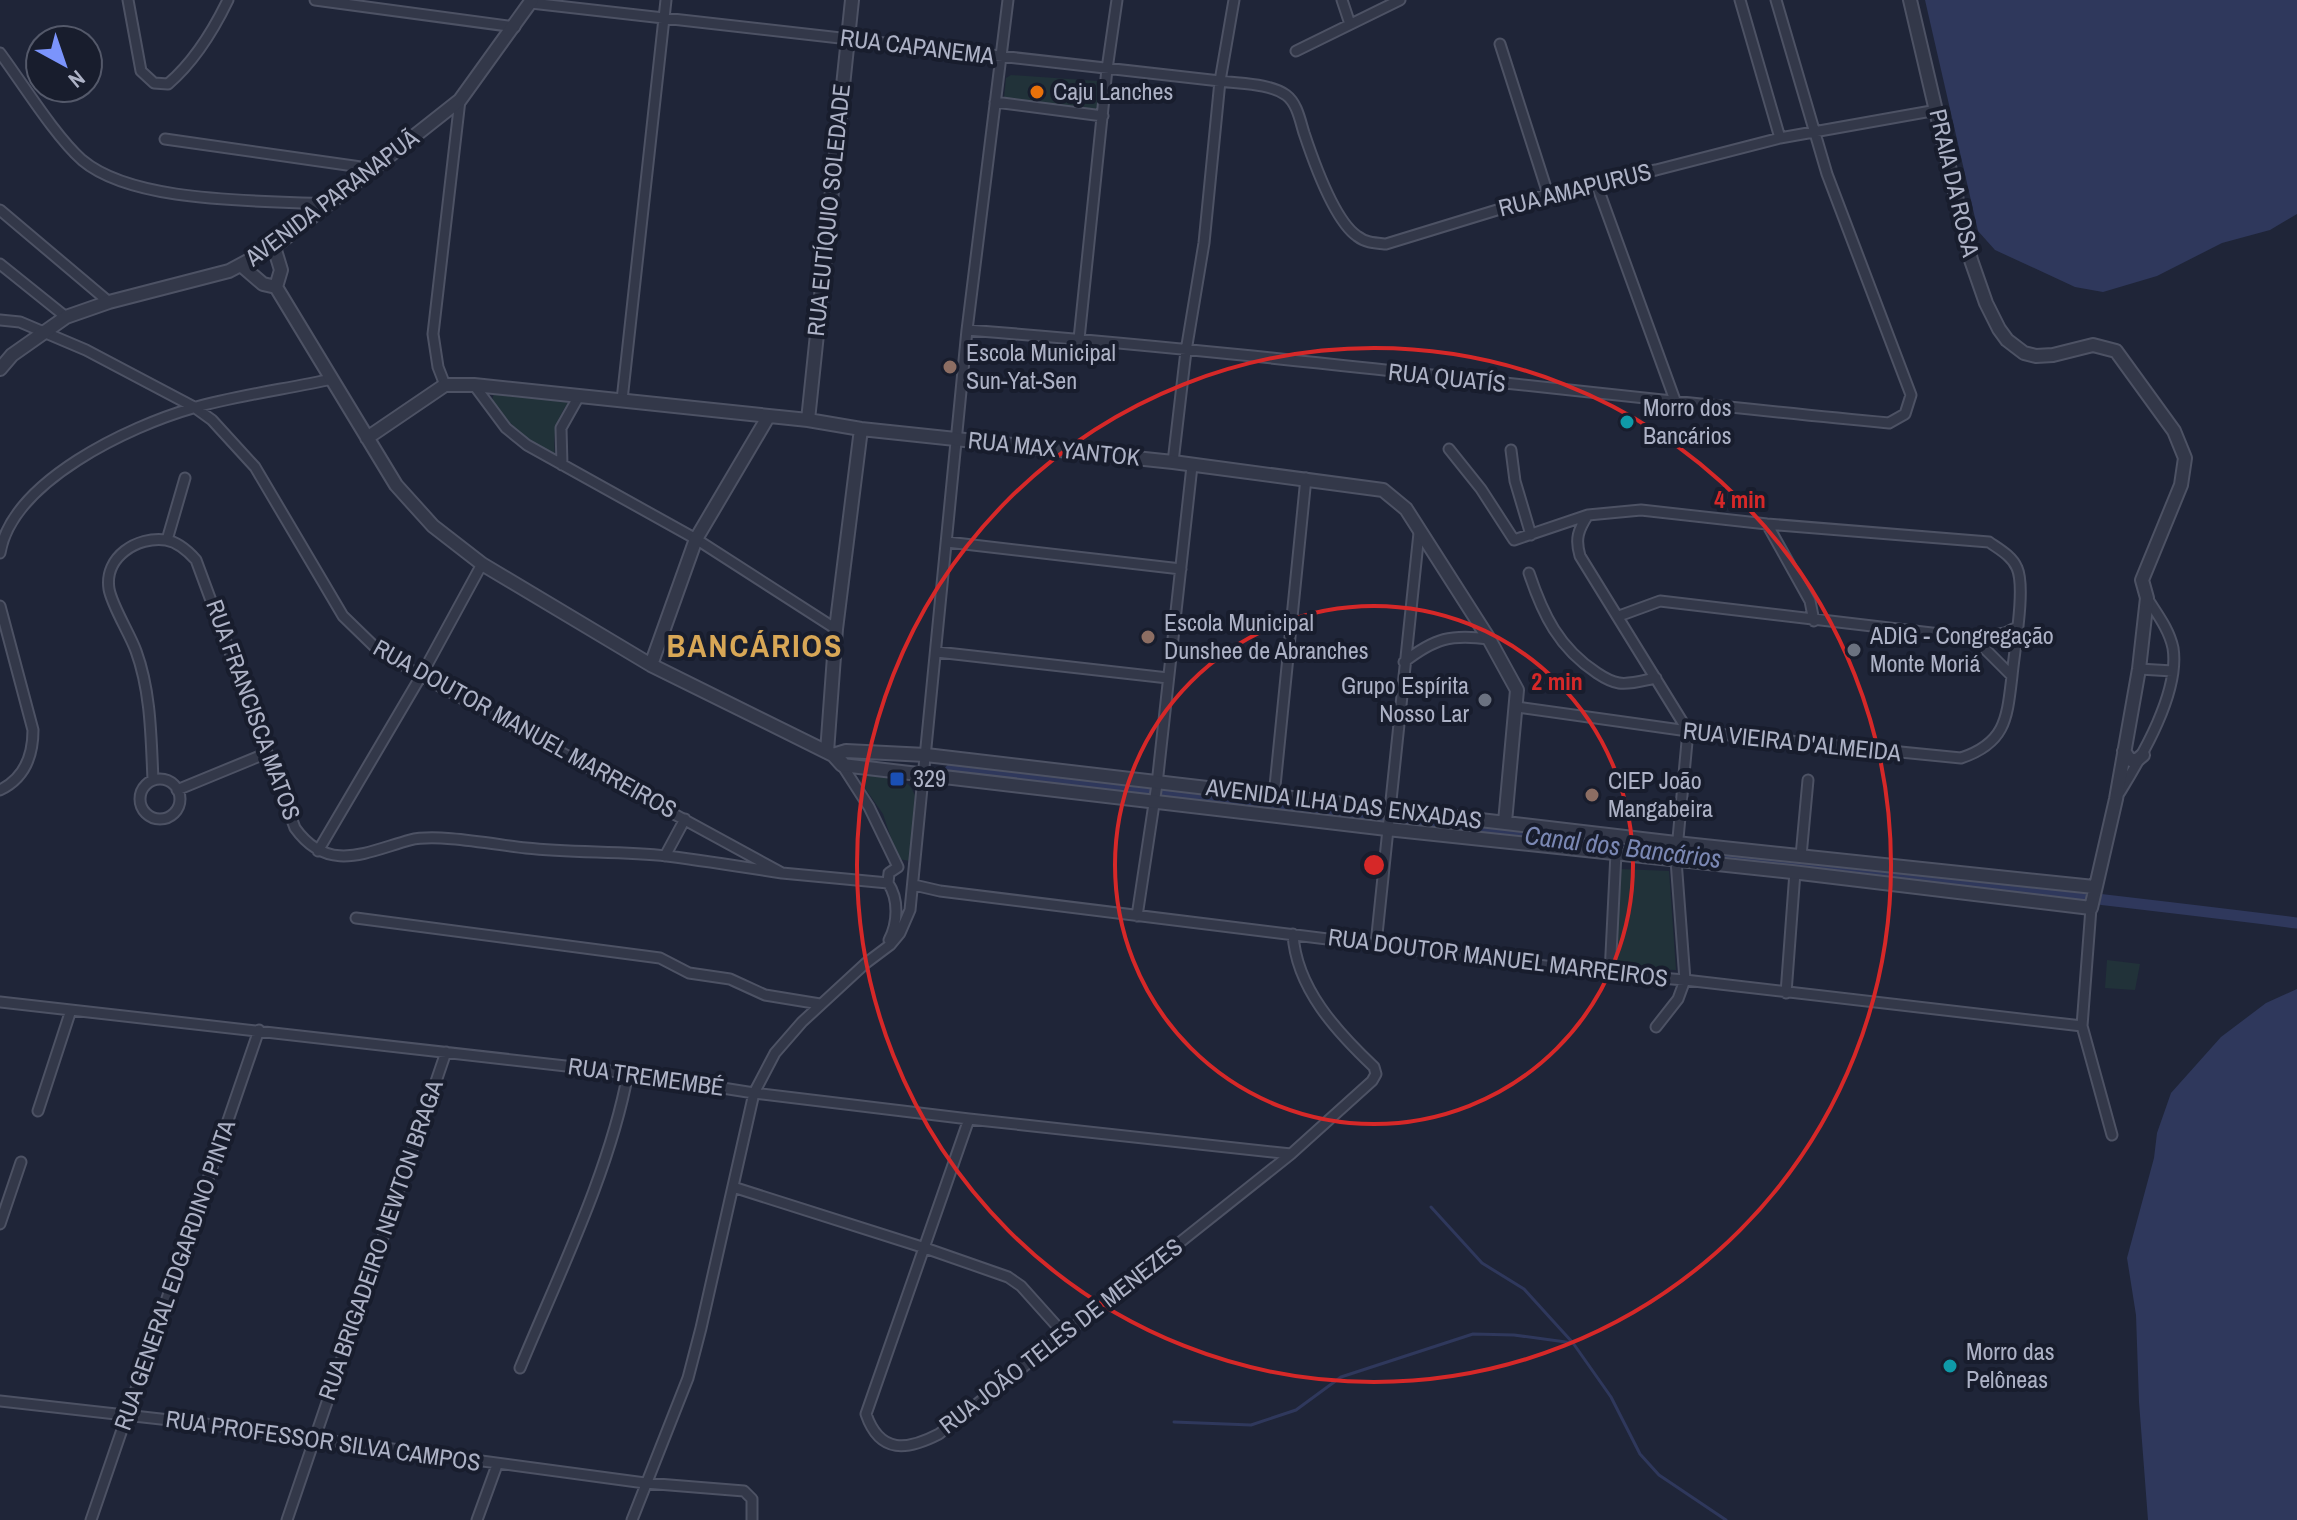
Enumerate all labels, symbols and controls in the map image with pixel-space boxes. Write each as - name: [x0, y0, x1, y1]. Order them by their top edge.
- street label: RUA CAPANEMA: [838, 21, 997, 71]
- north arrow: [24, 24, 104, 104]
- text: N: [62, 64, 91, 95]
- place label: Caju Lanches: [1053, 75, 1173, 107]
- street label: RUA EUTÍQUIO SOLEDADE: [799, 82, 857, 338]
- marker: Caju Lanches: [1028, 83, 1046, 101]
- street label: PRAIA DA ROSA: [1922, 106, 1988, 261]
- street label: AVENIDA PARANAPUÃ: [237, 121, 425, 274]
- street label: RUA AMAPURUS: [1495, 155, 1655, 223]
- place label: Escola Municipal Sun-Yat-Sen: [966, 336, 1116, 396]
- street label: RUA QUATÍS: [1387, 355, 1507, 399]
- marker: Escola Municipal Sun-Yat-Sen: [941, 358, 959, 376]
- place label: Morro dos Bancários: [1643, 391, 1732, 451]
- marker: Morro dos Bancários: [1618, 413, 1636, 431]
- street label: RUA MAX YANTOK: [966, 423, 1142, 473]
- text: 4 min: [1714, 483, 1766, 515]
- street label: RUA FRANCISCA MATOS: [199, 595, 309, 824]
- place label: Escola Municipal Dunshee de Abranches: [1164, 606, 1369, 666]
- place label: ADIG - Congregação Monte Moriá: [1869, 619, 2054, 679]
- district label: BANCÁRIOS: [667, 624, 843, 667]
- marker: Escola Municipal Dunshee de Abranches: [1139, 628, 1157, 646]
- street label: RUA DOUTOR MANUEL MARREIROS: [368, 631, 683, 825]
- marker: ADIG - Congregação Monte Moriá: [1845, 641, 1863, 659]
- text: 2 min: [1531, 665, 1583, 697]
- place label: Grupo Espírita Nosso Lar: [1341, 669, 1469, 729]
- marker: Grupo Espírita Nosso Lar: [1476, 691, 1494, 709]
- street label: RUA VIEIRA D'ALMEIDA: [1681, 714, 1904, 768]
- place label: 329: [913, 762, 946, 794]
- place label: CIEP João Mangabeira: [1608, 764, 1713, 824]
- marker: 329: [888, 770, 906, 788]
- street label: AVENIDA ILHA DAS ENXADAS: [1203, 770, 1484, 836]
- marker: CIEP João Mangabeira: [1583, 786, 1601, 804]
- water label: Canal dos Bancários: [1523, 817, 1723, 876]
- centre of rings: [1360, 851, 1388, 879]
- street label: RUA DOUTOR MANUEL MARREIROS: [1326, 920, 1670, 994]
- street label: RUA TREMEMBÉ: [566, 1049, 726, 1103]
- street label: RUA BRIGADEIRO NEWTON BRAGA: [310, 1075, 450, 1404]
- street label: RUA GENERAL EDGARDINO PINTA: [106, 1115, 243, 1434]
- street label: RUA JOÃO TELES DE MENEZES: [932, 1230, 1189, 1440]
- place label: Morro das Pelôneas: [1966, 1335, 2055, 1395]
- marker: Morro das Pelôneas: [1941, 1357, 1959, 1375]
- street label: RUA PROFESSOR SILVA CAMPOS: [164, 1402, 483, 1478]

